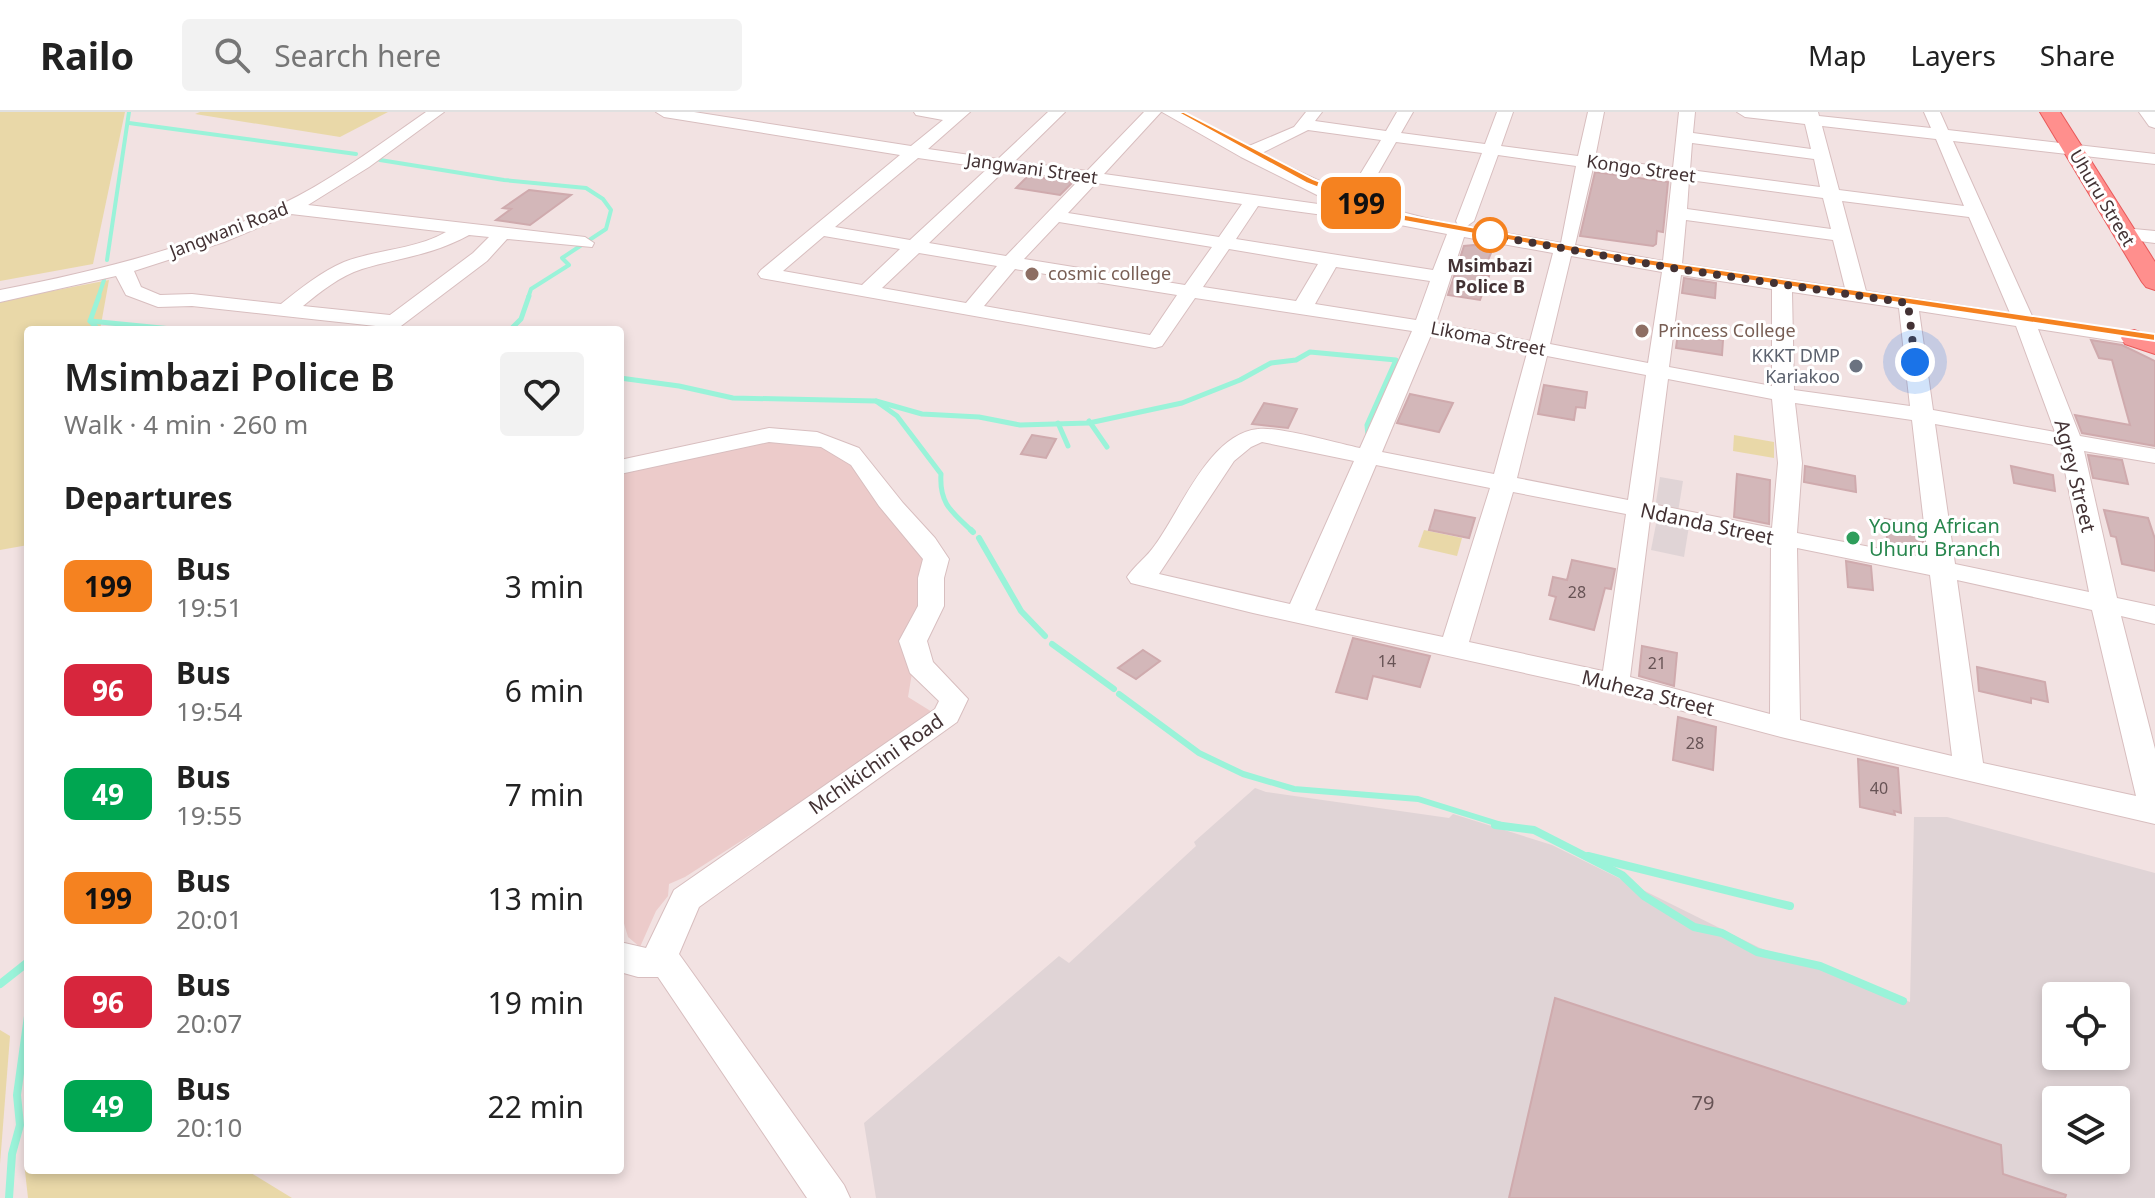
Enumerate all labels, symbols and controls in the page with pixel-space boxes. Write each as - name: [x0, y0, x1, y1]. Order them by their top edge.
- search box: [182, 19, 742, 91]
- text: Railo: [40, 29, 134, 81]
- icon: search: [210, 33, 254, 77]
- text: Search here: [274, 35, 441, 76]
- text: Map: [1808, 36, 1866, 74]
- text: Layers: [1910, 36, 1996, 74]
- text: Share: [2040, 36, 2115, 74]
- street label: Uhuru Street: [2065, 145, 2141, 251]
- street label: Jangwani Street: [963, 147, 1100, 189]
- street label: Kongo Street: [1585, 148, 1698, 188]
- line badge: 199: [1315, 177, 1407, 229]
- text: 199: [1337, 184, 1385, 222]
- street label: Jangwani Road: [164, 195, 291, 263]
- marker: Msimbazi Police B: [1473, 218, 1507, 252]
- place label: Msimbazi Police B: [1447, 253, 1533, 298]
- place label: cosmic college: [1048, 261, 1171, 285]
- marker: cosmic college: [1023, 265, 1041, 283]
- street label: Likoma Street: [1429, 315, 1548, 361]
- place label: Princess College: [1658, 318, 1796, 342]
- marker: Princess College: [1633, 322, 1651, 340]
- your location: [1895, 342, 1935, 382]
- place label: KKKT DMP Kariakoo: [1752, 343, 1840, 388]
- text: Msimbazi Police B: [64, 350, 395, 402]
- button: heart: [500, 352, 584, 436]
- marker: KKKT DMP Kariakoo: [1847, 357, 1865, 375]
- text: Walk · 4 min · 260 m: [64, 406, 308, 442]
- street label: Agrey Street: [2048, 417, 2103, 535]
- text: Departures: [64, 477, 233, 518]
- street label: Ndanda Street: [1638, 496, 1776, 551]
- place label: Young African Uhuru Branch: [1869, 512, 2001, 562]
- marker: Young African Uhuru Branch: [1844, 529, 1862, 547]
- text: Bus: [176, 548, 231, 589]
- text: 3 min: [505, 566, 584, 607]
- text: 199: [84, 567, 132, 605]
- house number: 28: [1568, 581, 1586, 603]
- text: 19:51: [176, 589, 242, 625]
- house number: 14: [1378, 650, 1396, 672]
- text: Bus: [176, 652, 231, 693]
- house number: 21: [1648, 652, 1666, 674]
- street label: Muheza Street: [1579, 663, 1717, 722]
- text: 6 min: [505, 670, 584, 711]
- text: 96: [92, 671, 124, 709]
- text: 19:54: [176, 693, 242, 729]
- street label: Mchikichini Road: [803, 707, 949, 820]
- house number: 28: [1686, 732, 1704, 754]
- text: Bus: [176, 756, 231, 797]
- text: 7 min: [505, 774, 584, 815]
- text: 49: [92, 775, 124, 813]
- house number: 40: [1870, 777, 1888, 799]
- text: 19:55: [176, 797, 242, 833]
- text: Bus: [176, 860, 231, 901]
- text: 13 min: [488, 878, 584, 919]
- text: 199: [84, 879, 132, 917]
- text: 20:01: [176, 901, 242, 937]
- text: Bus: [176, 964, 231, 1005]
- text: 19 min: [488, 982, 584, 1023]
- map controls: [2042, 982, 2130, 1174]
- button: locate: [2042, 982, 2130, 1070]
- text: 96: [92, 983, 124, 1021]
- text: 20:07: [176, 1005, 242, 1041]
- text: Bus: [176, 1068, 231, 1109]
- text: 22 min: [488, 1086, 584, 1127]
- button: layers: [2042, 1086, 2130, 1174]
- text: 49: [92, 1087, 124, 1125]
- house number: 79: [1692, 1089, 1714, 1116]
- text: 20:10: [176, 1109, 242, 1145]

